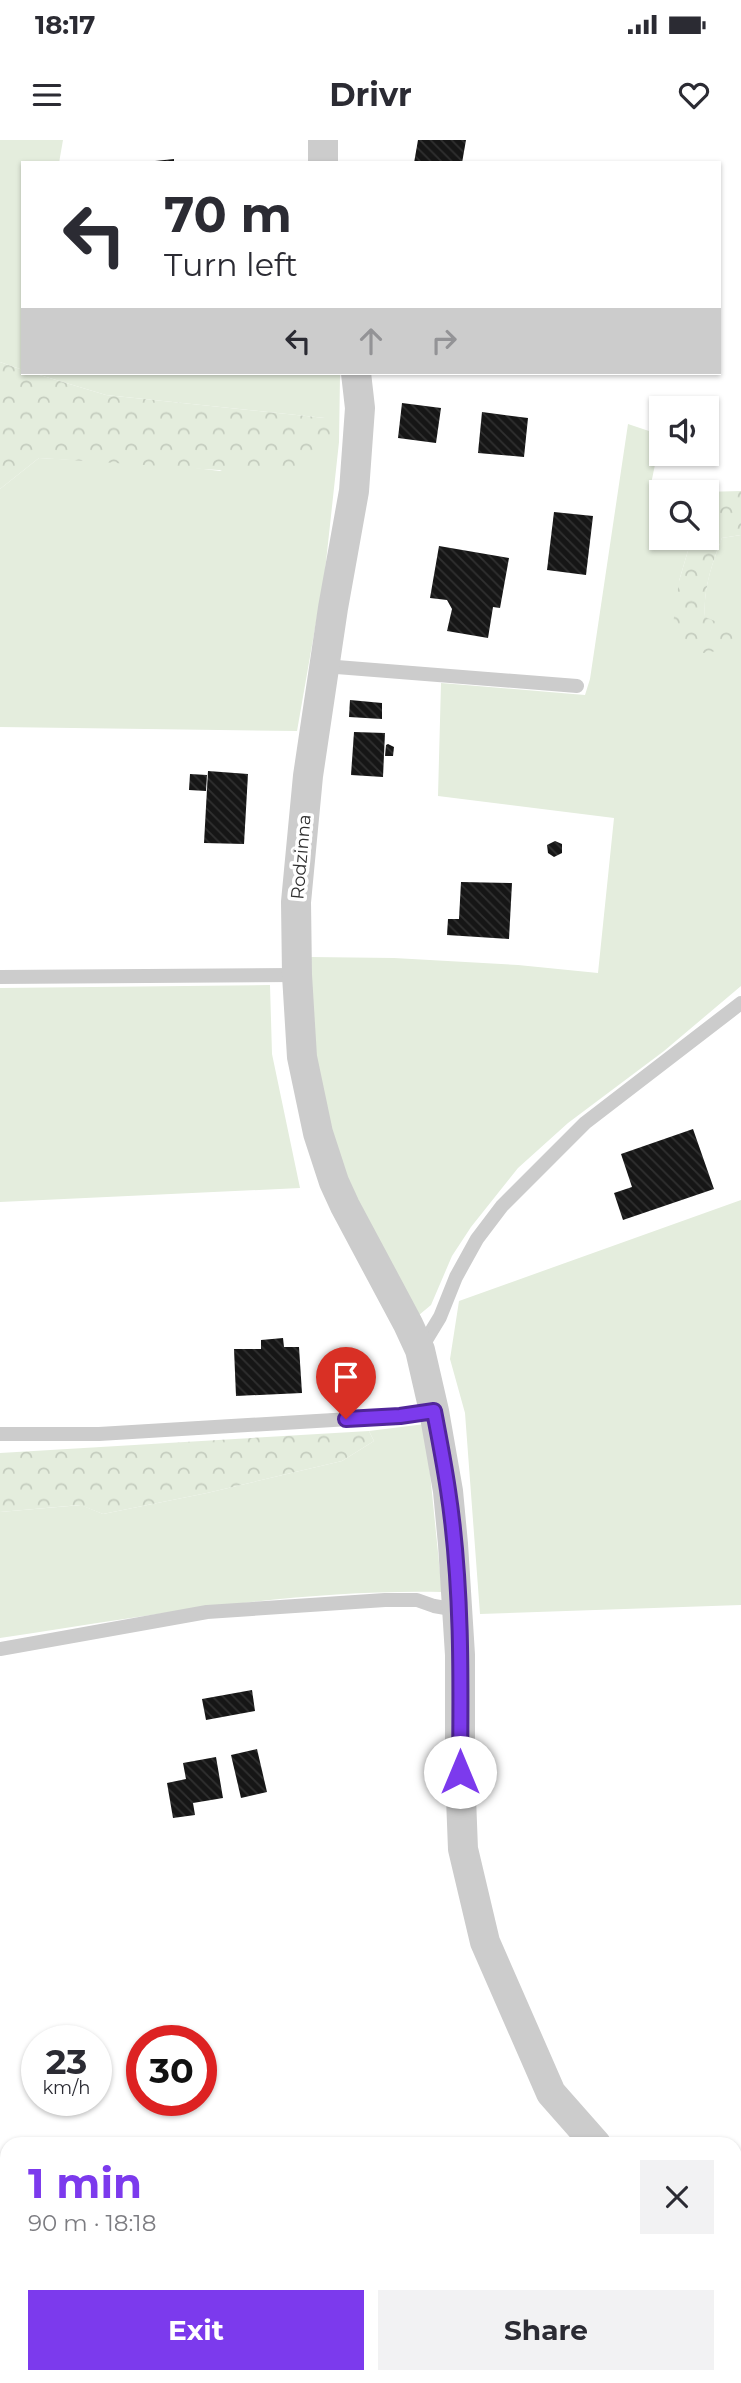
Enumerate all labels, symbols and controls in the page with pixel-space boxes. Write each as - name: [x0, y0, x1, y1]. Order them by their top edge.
- text: 18:17: [35, 9, 95, 41]
- text: Drivr: [329, 75, 412, 114]
- icon: menu: [28, 76, 66, 114]
- icon: heart: [675, 76, 713, 114]
- text: 70 m: [164, 185, 292, 244]
- icon: left: [49, 189, 140, 280]
- text: Turn left: [164, 245, 298, 284]
- icon: left: [279, 322, 317, 360]
- icon: ahead: [352, 322, 390, 360]
- icon: right: [425, 322, 463, 360]
- map controls: [649, 396, 719, 550]
- button: sound: [649, 396, 719, 466]
- button: search: [649, 480, 719, 550]
- street label: Rodzinna: [286, 813, 316, 901]
- pin: [316, 1347, 376, 1419]
- icon: arrive: [327, 1358, 365, 1396]
- position arrow: [423, 1735, 497, 1809]
- speed limit sign: 30: [126, 2025, 217, 2116]
- text: 23: [46, 2040, 87, 2083]
- text: km/h: [42, 2077, 91, 2099]
- text: 1 min: [28, 2157, 142, 2209]
- button: close: [640, 2160, 714, 2234]
- text: 90 m · 18:18: [28, 2209, 156, 2237]
- button: Exit: [28, 2290, 364, 2370]
- button: Share: [378, 2290, 714, 2370]

